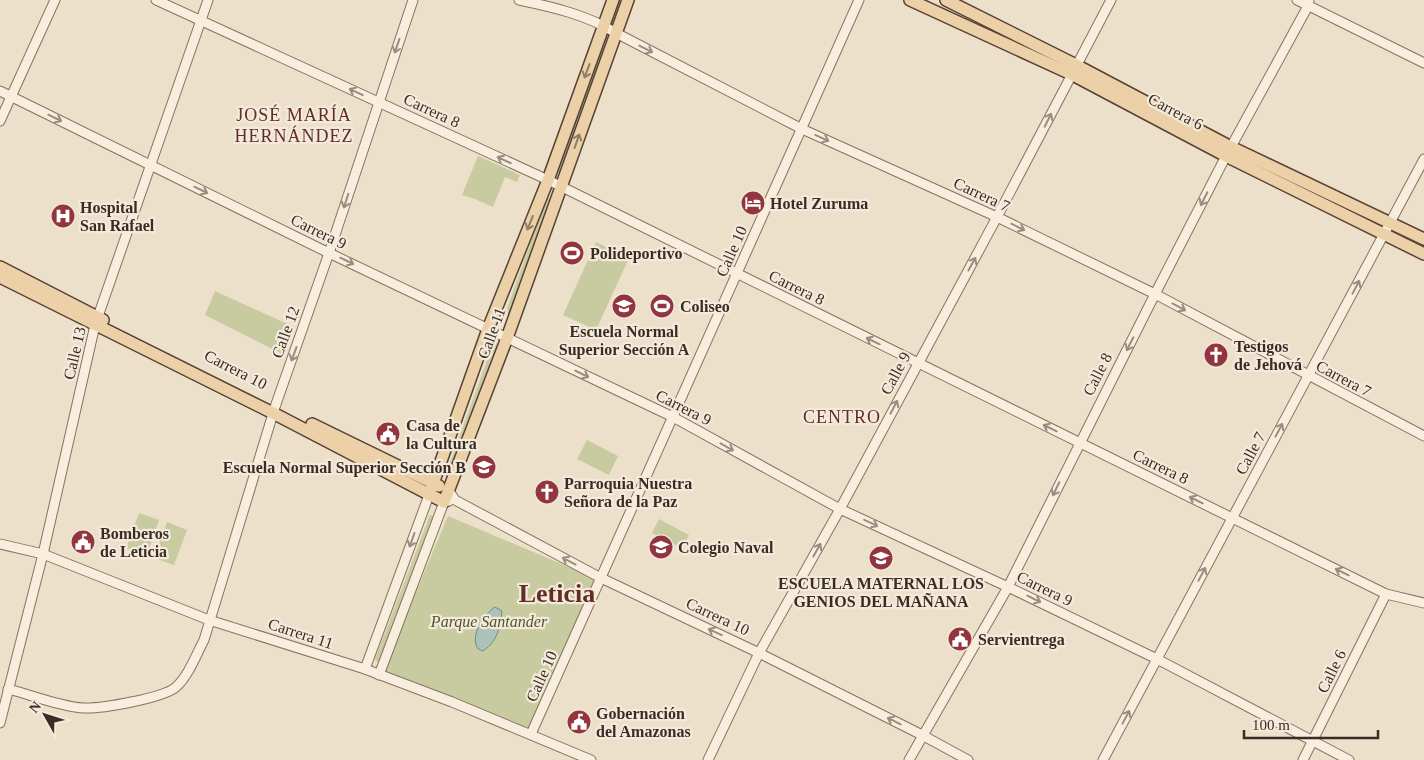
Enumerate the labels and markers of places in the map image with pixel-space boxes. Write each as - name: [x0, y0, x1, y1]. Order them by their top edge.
- hotel icon: Hotel Zuruma: [740, 190, 766, 216]
- place label: Hotel Zuruma: [770, 195, 868, 212]
- place label: Hospital San Rafael: [80, 199, 155, 234]
- hospital icon: Hospital San Rafael: [50, 203, 76, 229]
- sports icon: Polideportivo: [559, 240, 585, 266]
- place label: Polideportivo: [590, 245, 682, 263]
- school or university icon: Escuela Normal Superior Sección A: [611, 293, 637, 319]
- sports icon: Coliseo: [649, 293, 675, 319]
- place label: Coliseo: [680, 298, 730, 315]
- place label: Escuela Normal Superior Sección A: [559, 323, 690, 359]
- place label: Testigos de Jehová: [1234, 338, 1302, 373]
- church icon: Testigos de Jehová: [1203, 342, 1229, 368]
- place label: Casa de la Cultura: [406, 417, 477, 452]
- public building icon: Casa de la Cultura: [375, 421, 401, 447]
- school or university icon: Escuela Normal Superior Sección B: [471, 454, 497, 480]
- place label: Escuela Normal Superior Sección B: [223, 459, 466, 477]
- place label: Parroquia Nuestra Señora de la Paz: [564, 475, 692, 510]
- church icon: Parroquia Nuestra Señora de la Paz: [534, 479, 560, 505]
- place label: Bomberos de Leticia: [100, 525, 169, 560]
- public building icon: Bomberos de Leticia: [70, 529, 96, 555]
- school or university icon: Colegio Naval: [648, 534, 674, 560]
- place label: Colegio Naval: [678, 539, 774, 557]
- school or university icon: ESCUELA MATERNAL LOS GENIOS DEL MAÑANA: [868, 545, 894, 571]
- place label: ESCUELA MATERNAL LOS GENIOS DEL MAÑANA: [778, 575, 984, 610]
- public building icon: Servientrega: [947, 626, 973, 652]
- place label: Servientrega: [978, 631, 1065, 649]
- place label: Gobernación del Amazonas: [596, 705, 691, 740]
- public building icon: Gobernación del Amazonas: [566, 709, 592, 735]

